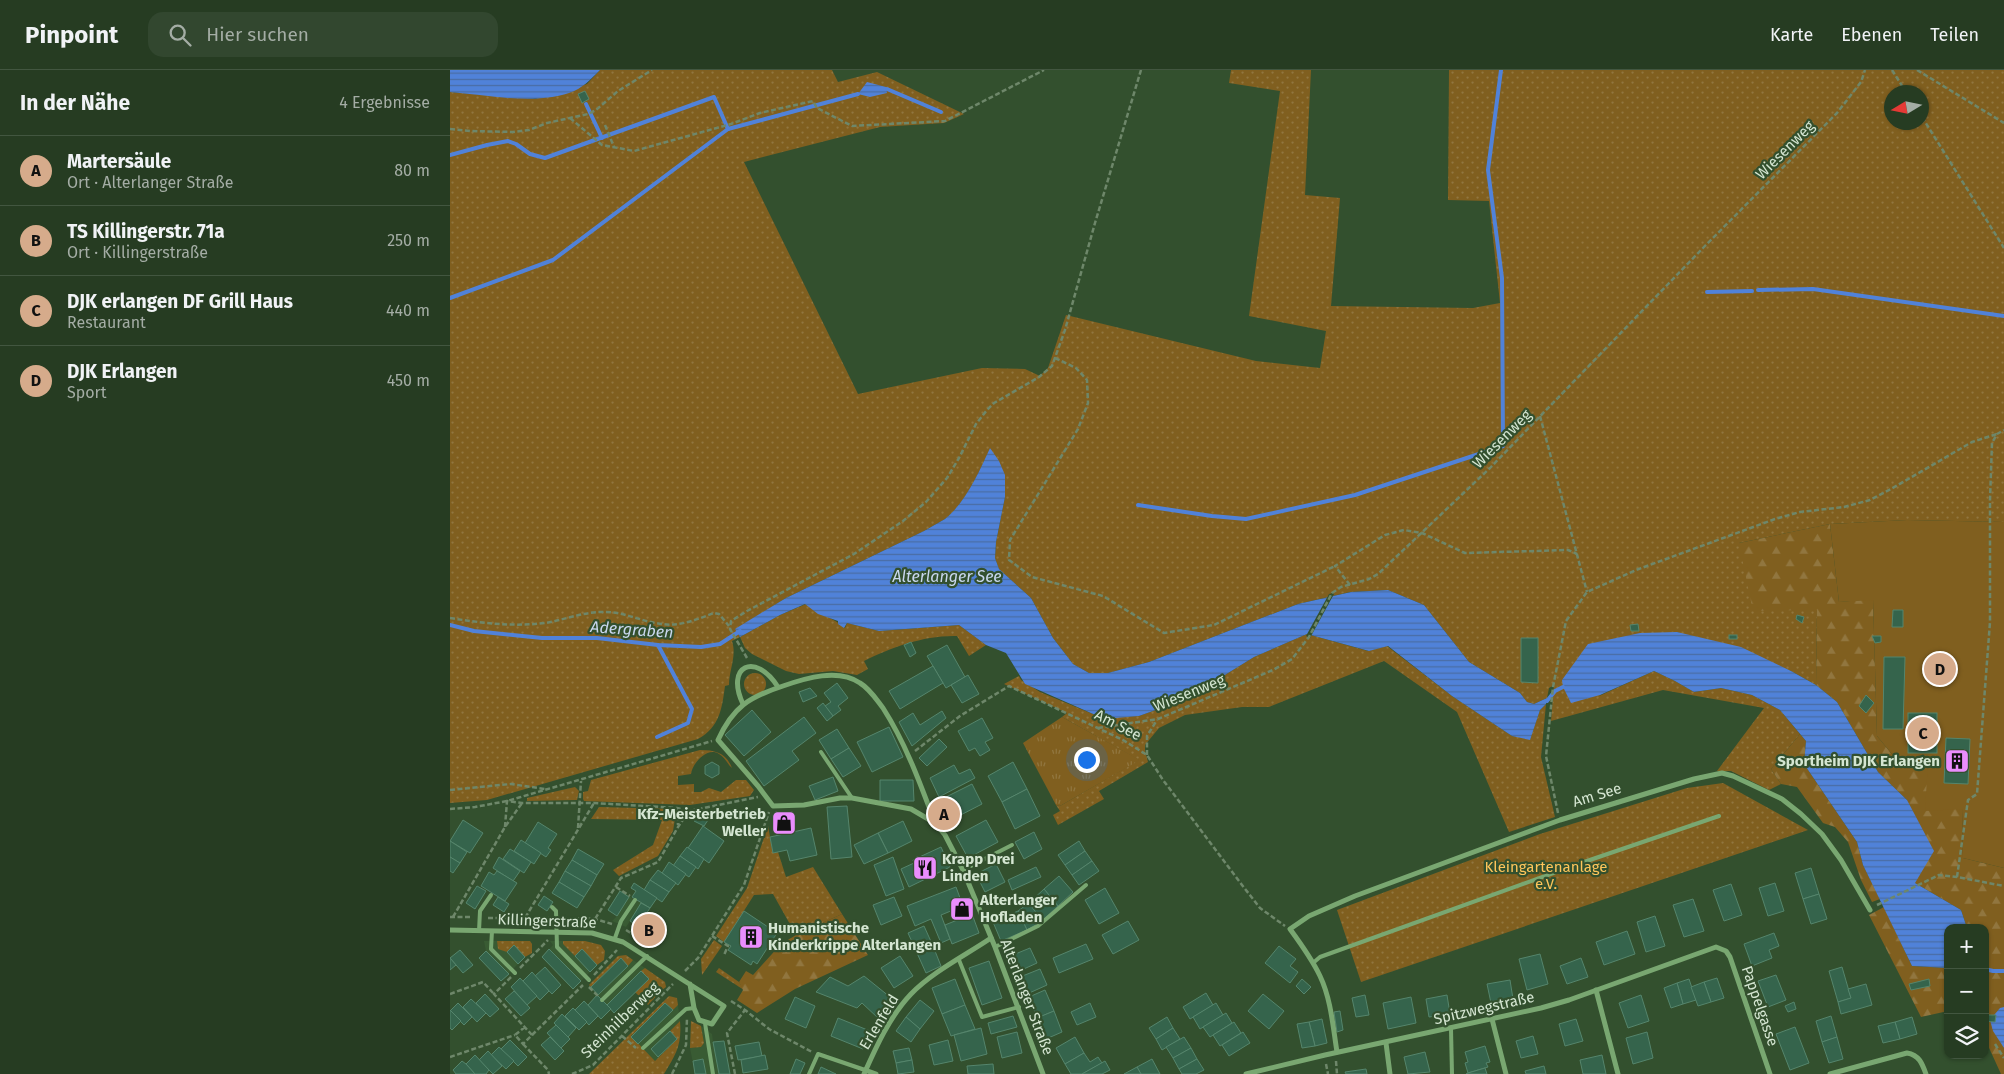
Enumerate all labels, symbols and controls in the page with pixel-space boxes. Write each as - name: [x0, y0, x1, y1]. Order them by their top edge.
- search box: [148, 12, 498, 57]
- text: Pinpoint: [25, 21, 118, 49]
- icon: search: [166, 21, 194, 49]
- text: Hier suchen: [206, 23, 309, 46]
- text: Karte: [1770, 24, 1813, 46]
- text: Ebenen: [1841, 24, 1902, 46]
- text: Teilen: [1930, 24, 1979, 46]
- north arrow: [1884, 85, 1929, 130]
- text: In der Nähe: [20, 90, 130, 116]
- text: 4 Ergebnisse: [339, 93, 430, 112]
- street label: Wiesenweg: [1752, 117, 1818, 183]
- text: Martersäule: [67, 150, 171, 173]
- text: A: [31, 161, 41, 180]
- text: 80 m: [394, 161, 430, 180]
- text: Ort · Alterlanger Straße: [67, 173, 234, 192]
- text: TS Killingerstr. 71a: [67, 220, 225, 243]
- text: B: [31, 231, 41, 250]
- text: 250 m: [387, 231, 430, 250]
- text: Ort · Killingerstraße: [67, 243, 208, 262]
- text: DJK erlangen DF Grill Haus: [67, 290, 293, 313]
- text: C: [31, 301, 41, 320]
- text: 440 m: [386, 301, 430, 320]
- text: Restaurant: [67, 313, 146, 332]
- text: DJK Erlangen: [67, 360, 177, 383]
- text: D: [31, 371, 41, 390]
- text: 450 m: [387, 371, 430, 390]
- text: Sport: [67, 383, 107, 402]
- street label: Wiesenweg: [1469, 406, 1535, 472]
- water label: Alterlanger See: [891, 567, 1002, 586]
- water label: Adergraben: [589, 617, 674, 642]
- pin: D: [1924, 650, 1956, 688]
- street label: Wiesenweg: [1151, 670, 1228, 715]
- street label: Am See: [1092, 706, 1144, 744]
- pin: C: [1907, 714, 1939, 752]
- your location: [1074, 747, 1100, 773]
- building icon: Sportheim DJK Erlangen: [1944, 748, 1970, 774]
- place label: Sportheim DJK Erlangen: [1777, 752, 1940, 770]
- street label: Am See: [1570, 779, 1624, 811]
- pin: A: [928, 795, 960, 833]
- place label: Kfz-Meisterbetrieb Weller: [637, 805, 767, 840]
- shop icon: Kfz-Meisterbetrieb Weller: [771, 810, 797, 836]
- place label: Krapp Drei Linden: [942, 850, 1015, 885]
- restaurant icon: Krapp Drei Linden: [912, 855, 938, 881]
- park label: Kleingartenanlage e.V.: [1485, 858, 1608, 893]
- place label: Alterlanger Hofladen: [979, 891, 1058, 926]
- shop icon: Alterlanger Hofladen: [949, 896, 975, 922]
- street label: Killingerstraße: [497, 910, 597, 932]
- pin: B: [633, 911, 665, 949]
- place label: Humanistische Kinderkrippe Alterlangen: [768, 919, 941, 954]
- building icon: Humanistische Kinderkrippe Alterlangen: [738, 924, 764, 950]
- map controls: [1944, 924, 1989, 1059]
- button: +: [1944, 924, 1989, 969]
- street label: Alterlanger Straße: [997, 936, 1057, 1058]
- street label: Pappelgasse: [1738, 963, 1782, 1049]
- button: −: [1944, 969, 1989, 1014]
- street label: Steinhilberweg: [577, 978, 663, 1062]
- street label: Spitzwegstraße: [1432, 988, 1536, 1028]
- street label: Erlenfeld: [856, 991, 902, 1053]
- button: layers: [1944, 1014, 1989, 1059]

